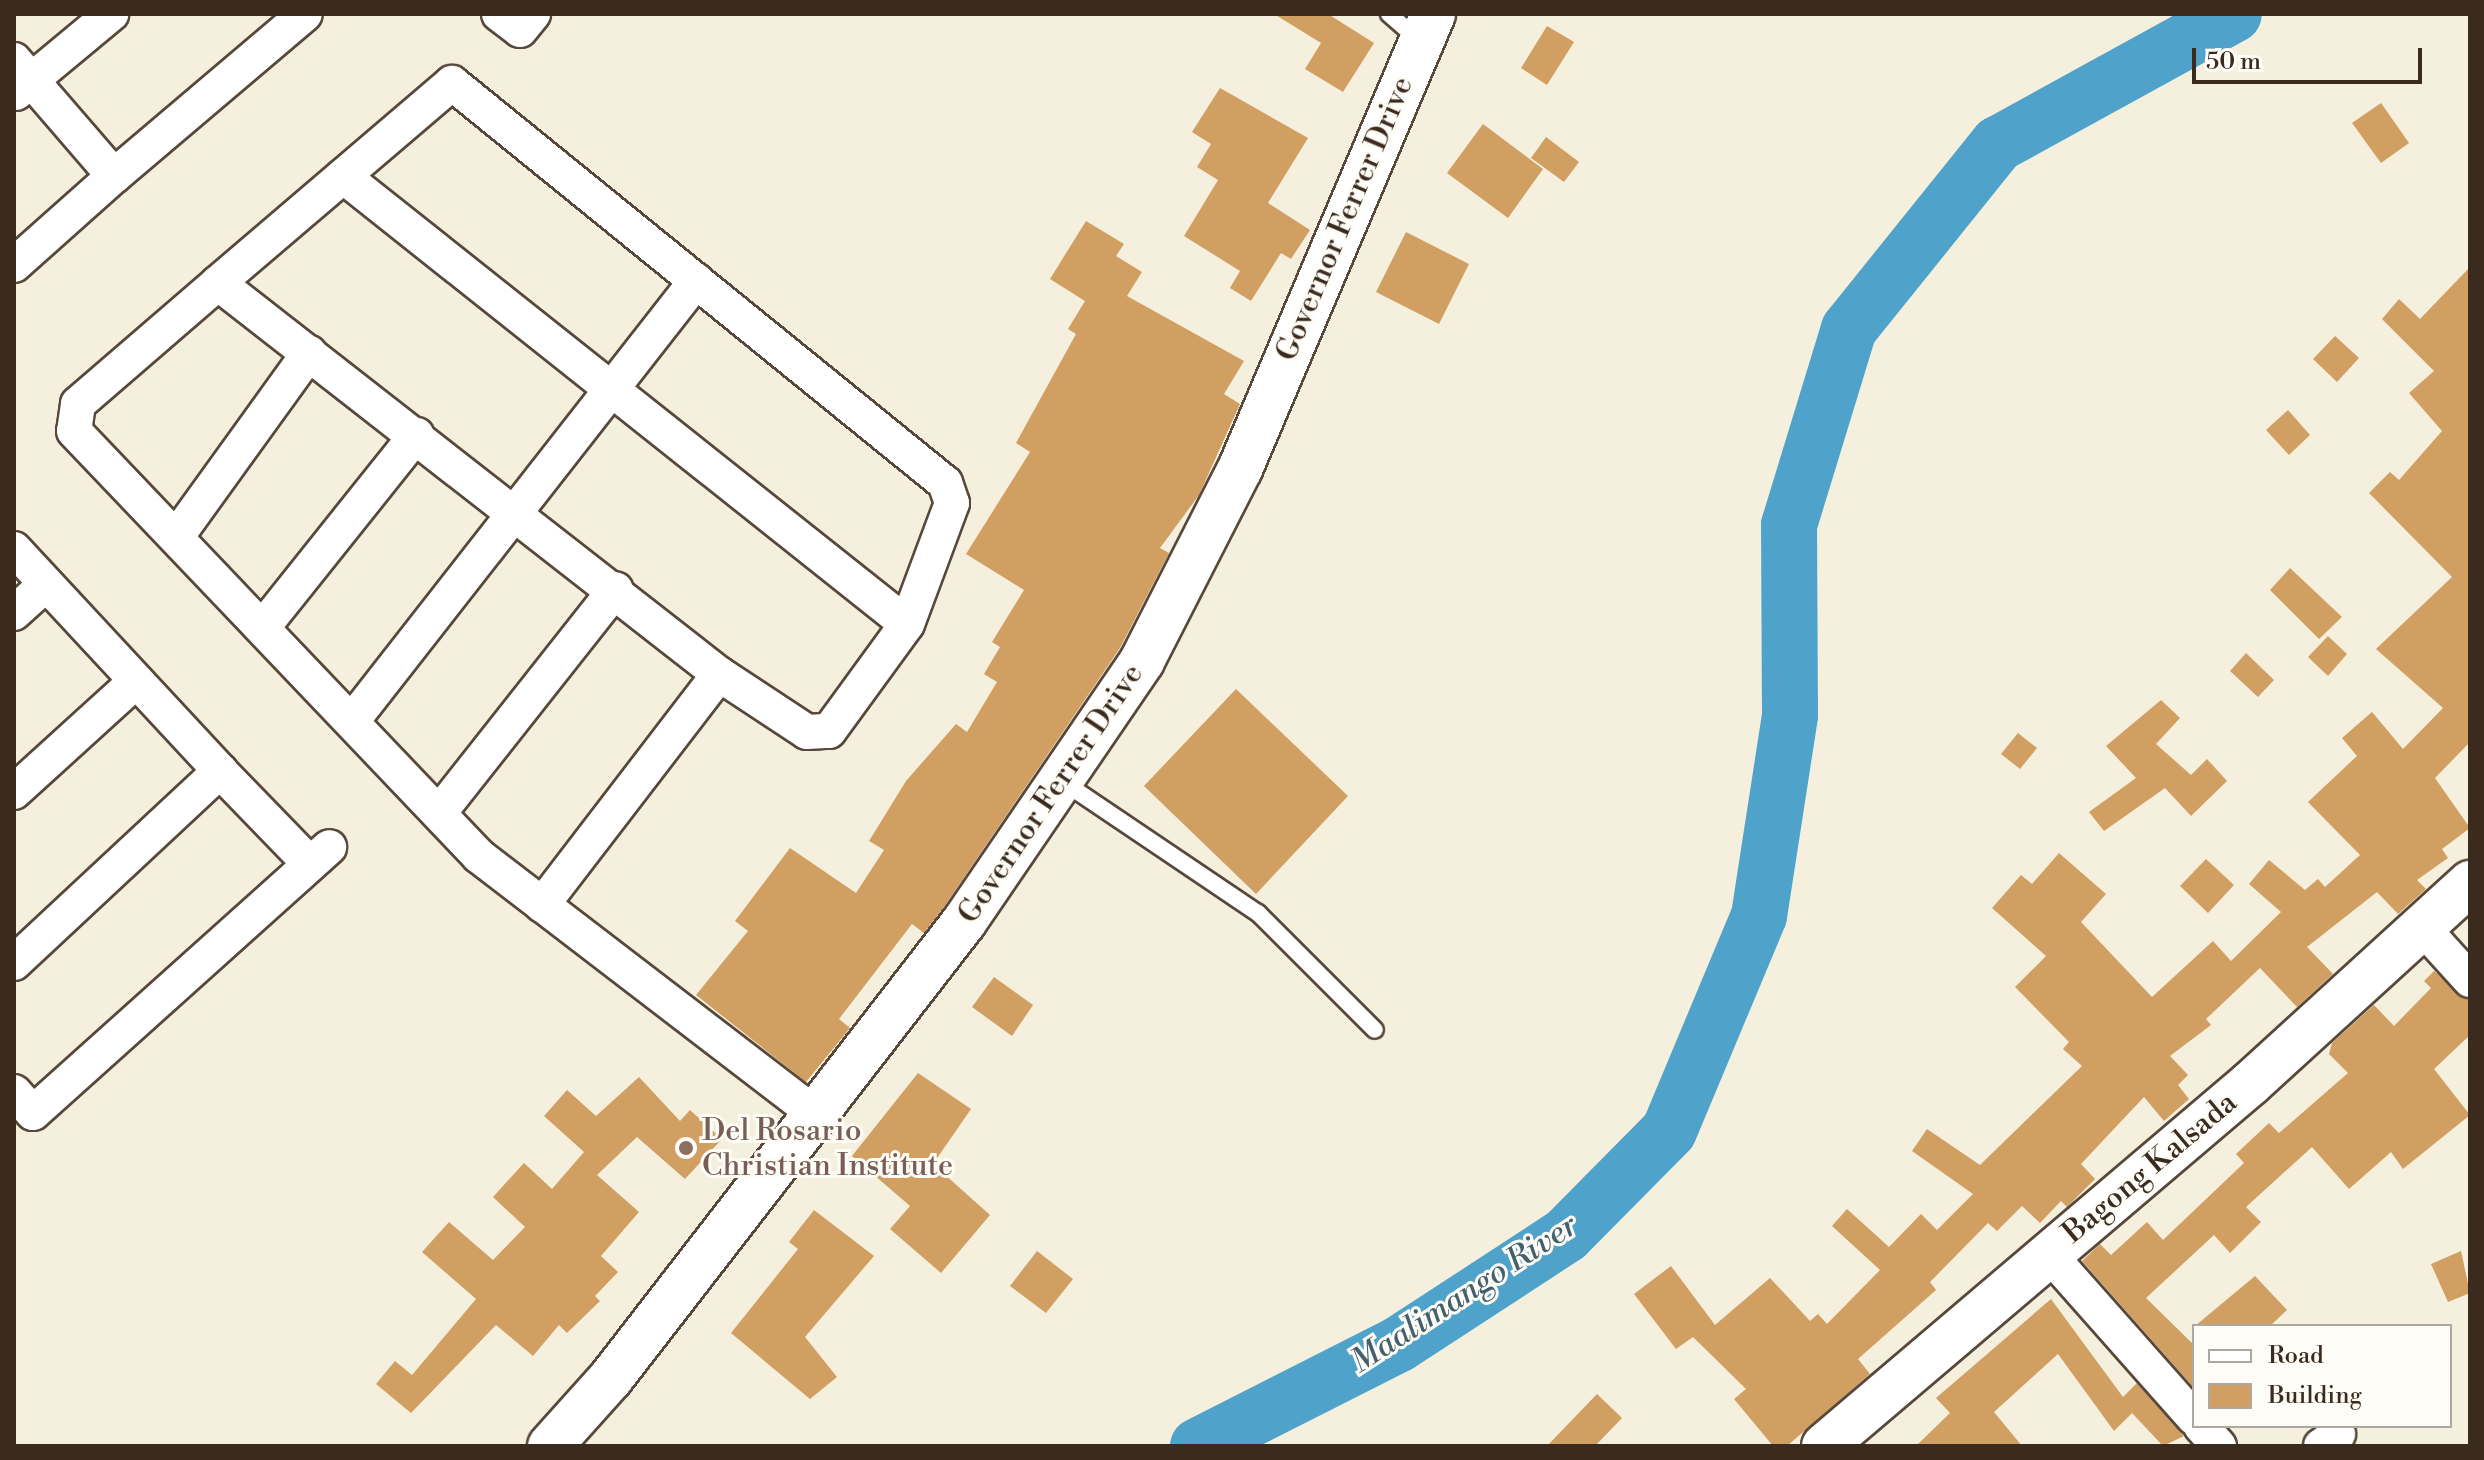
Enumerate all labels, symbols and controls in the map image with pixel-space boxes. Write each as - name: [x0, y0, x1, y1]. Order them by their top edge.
- scale bar: [2196, 32, 2426, 82]
- text: 50 m: [2206, 47, 2261, 77]
- street label: Governor Ferrer Drive: [1269, 72, 1421, 366]
- street label: Governor Ferrer Drive: [951, 657, 1151, 931]
- street label: Bagong Kalsada: [2056, 1085, 2244, 1251]
- place label: Del Rosario Christian Institute: [702, 1113, 953, 1184]
- marker: Del Rosario Christian Institute: [677, 1139, 695, 1157]
- water label: Maalimango River: [1343, 1206, 1585, 1382]
- legend: [2192, 1324, 2452, 1428]
- text: Road: [2268, 1341, 2324, 1371]
- text: Building: [2268, 1381, 2362, 1411]

